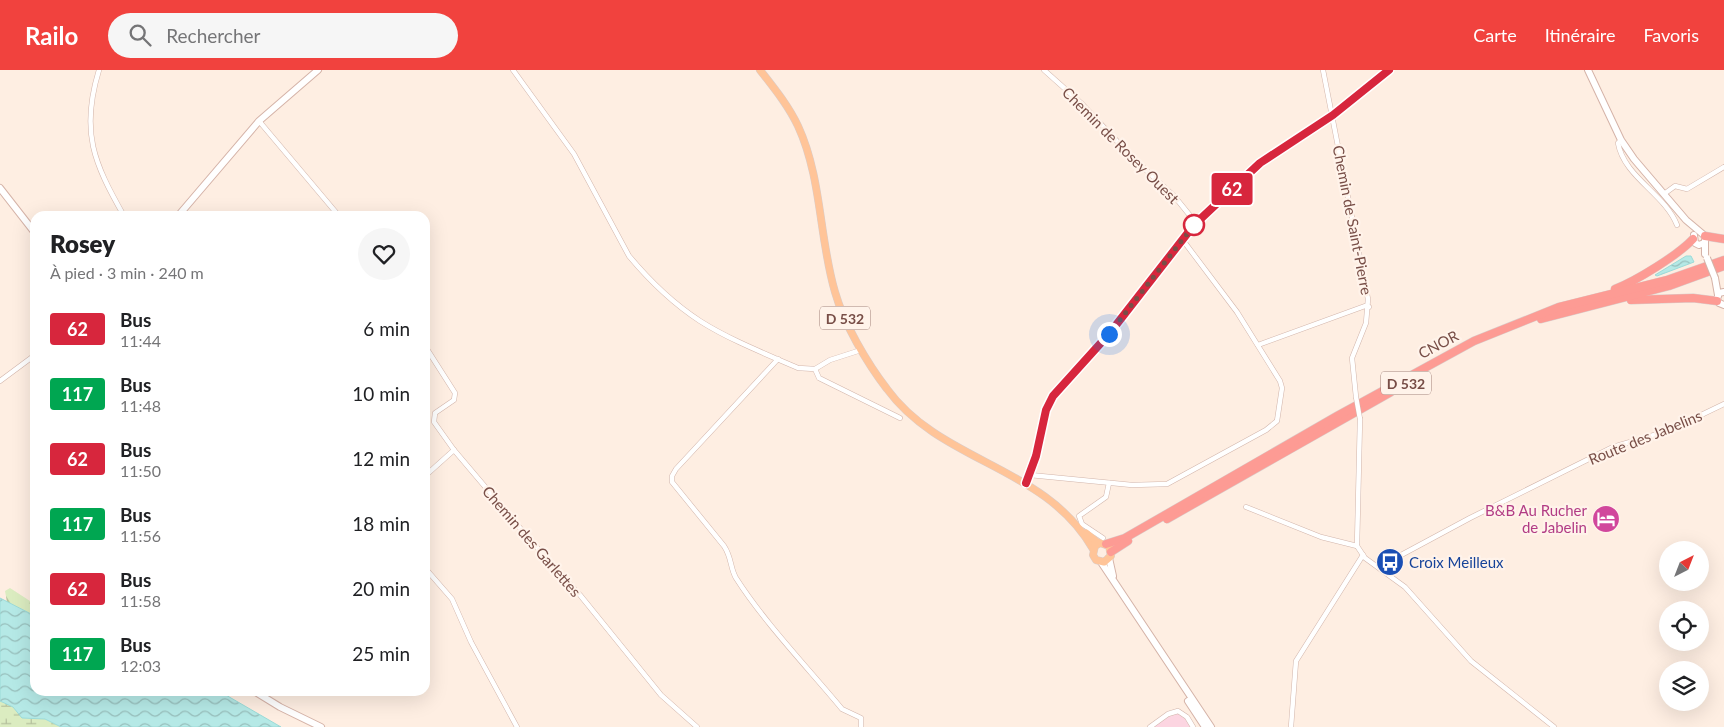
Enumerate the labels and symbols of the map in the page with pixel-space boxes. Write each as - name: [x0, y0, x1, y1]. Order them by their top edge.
- street label: Chemin de Rosey Ouest: [1059, 83, 1183, 207]
- street label: Chemin de Saint-Pierre: [1330, 144, 1376, 296]
- line badge: 62: [1210, 173, 1254, 205]
- unlabelled marker: [1183, 214, 1205, 236]
- road number: D 532: [820, 307, 870, 330]
- your location: [1097, 322, 1122, 347]
- street label: CNOR: [1415, 326, 1462, 362]
- road number: D 532: [1381, 372, 1431, 394]
- street label: Route des Jabelins: [1586, 406, 1704, 468]
- street label: Chemin des Garlettes: [479, 482, 585, 600]
- place label: B&B Au Rucher de Jabelin: [1485, 501, 1588, 536]
- hotel icon: B&B Au Rucher de Jabelin: [1591, 504, 1621, 534]
- north arrow: [1659, 541, 1709, 591]
- bus stop icon: Croix Meilleux: [1375, 547, 1405, 577]
- place label: Croix Meilleux: [1409, 553, 1504, 571]

